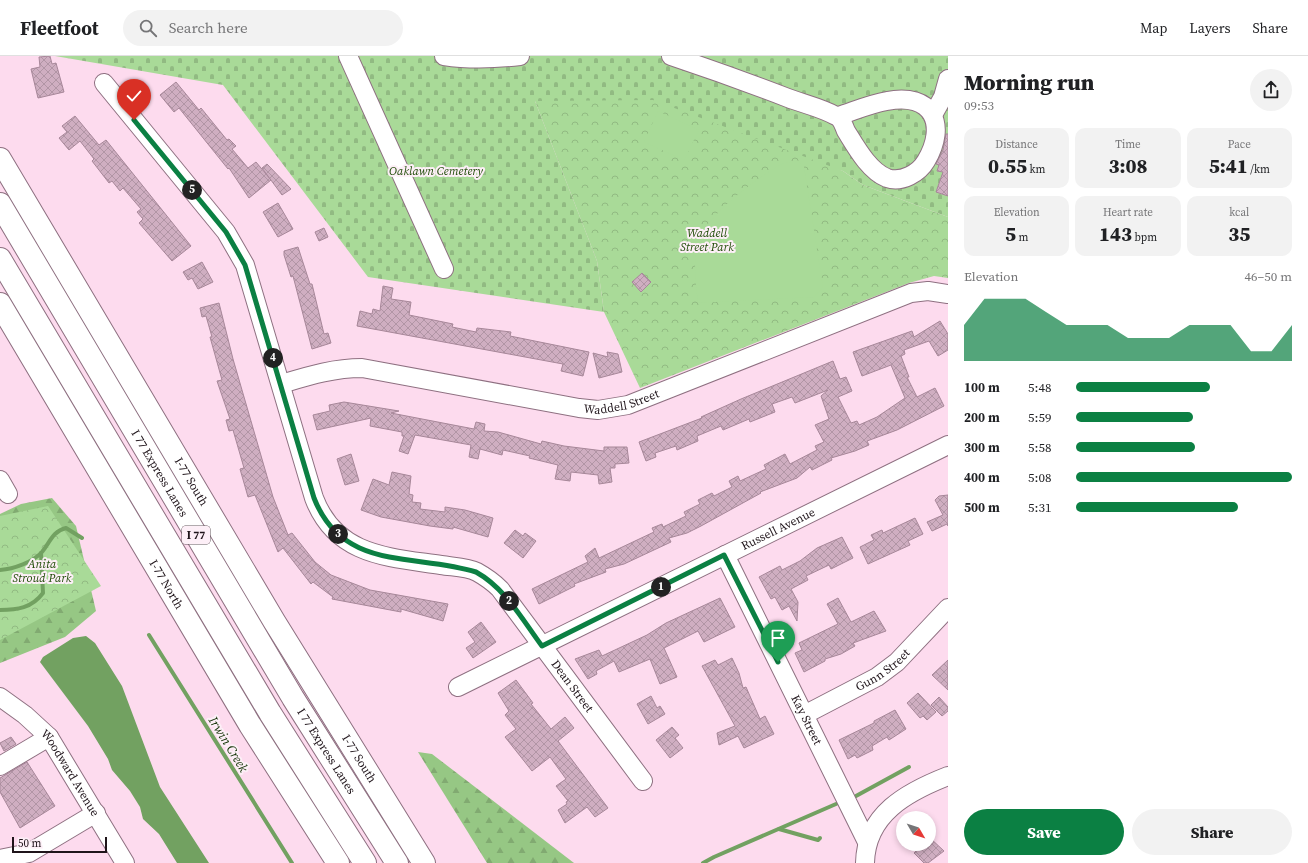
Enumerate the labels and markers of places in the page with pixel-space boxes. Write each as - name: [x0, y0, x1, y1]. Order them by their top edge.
- pin: [117, 79, 151, 120]
- pin: 5: [182, 180, 202, 200]
- pin: 4: [263, 348, 283, 368]
- pin: 3: [328, 524, 348, 544]
- pin: 1: [651, 577, 671, 597]
- pin: 2: [499, 591, 519, 611]
- pin: [761, 621, 795, 662]

